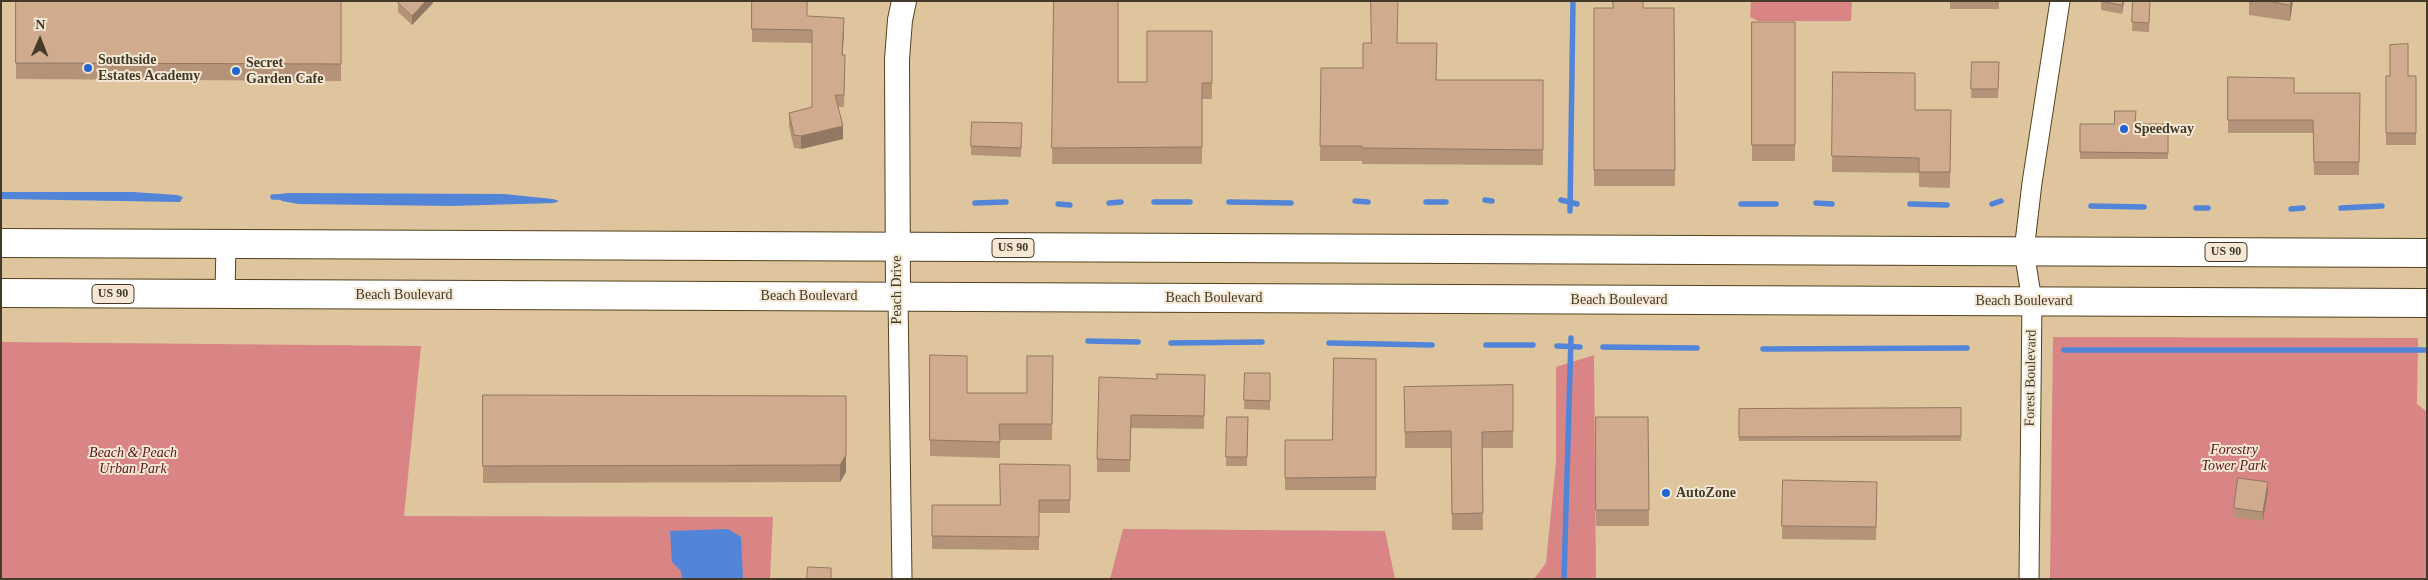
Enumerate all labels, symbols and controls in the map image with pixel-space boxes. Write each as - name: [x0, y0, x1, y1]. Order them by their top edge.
- north arrow: [15, 15, 65, 65]
- text: N: [35, 17, 45, 32]
- place label: Southside Estates Academy: [98, 52, 200, 84]
- place label: Secret Garden Cafe: [246, 55, 323, 88]
- marker: Southside Estates Academy: [82, 62, 94, 74]
- marker: Secret Garden Cafe: [230, 65, 242, 77]
- place label: Speedway: [2134, 121, 2194, 137]
- marker: Speedway: [2118, 123, 2130, 135]
- road number: US 90: [992, 238, 1034, 258]
- road number: US 90: [2205, 242, 2247, 262]
- street label: Peach Drive: [889, 256, 905, 324]
- road number: US 90: [92, 284, 134, 304]
- street label: Beach Boulevard: [356, 287, 452, 303]
- street label: Beach Boulevard: [761, 288, 857, 304]
- street label: Beach Boulevard: [1166, 290, 1262, 306]
- street label: Beach Boulevard: [1571, 292, 1667, 308]
- street label: Beach Boulevard: [1976, 293, 2072, 309]
- street label: Forest Boulevard: [2022, 329, 2040, 427]
- park label: Forestry Tower Park: [2201, 442, 2267, 474]
- park label: Beach & Peach Urban Park: [89, 445, 177, 478]
- place label: AutoZone: [1676, 485, 1736, 501]
- marker: AutoZone: [1660, 487, 1672, 499]

